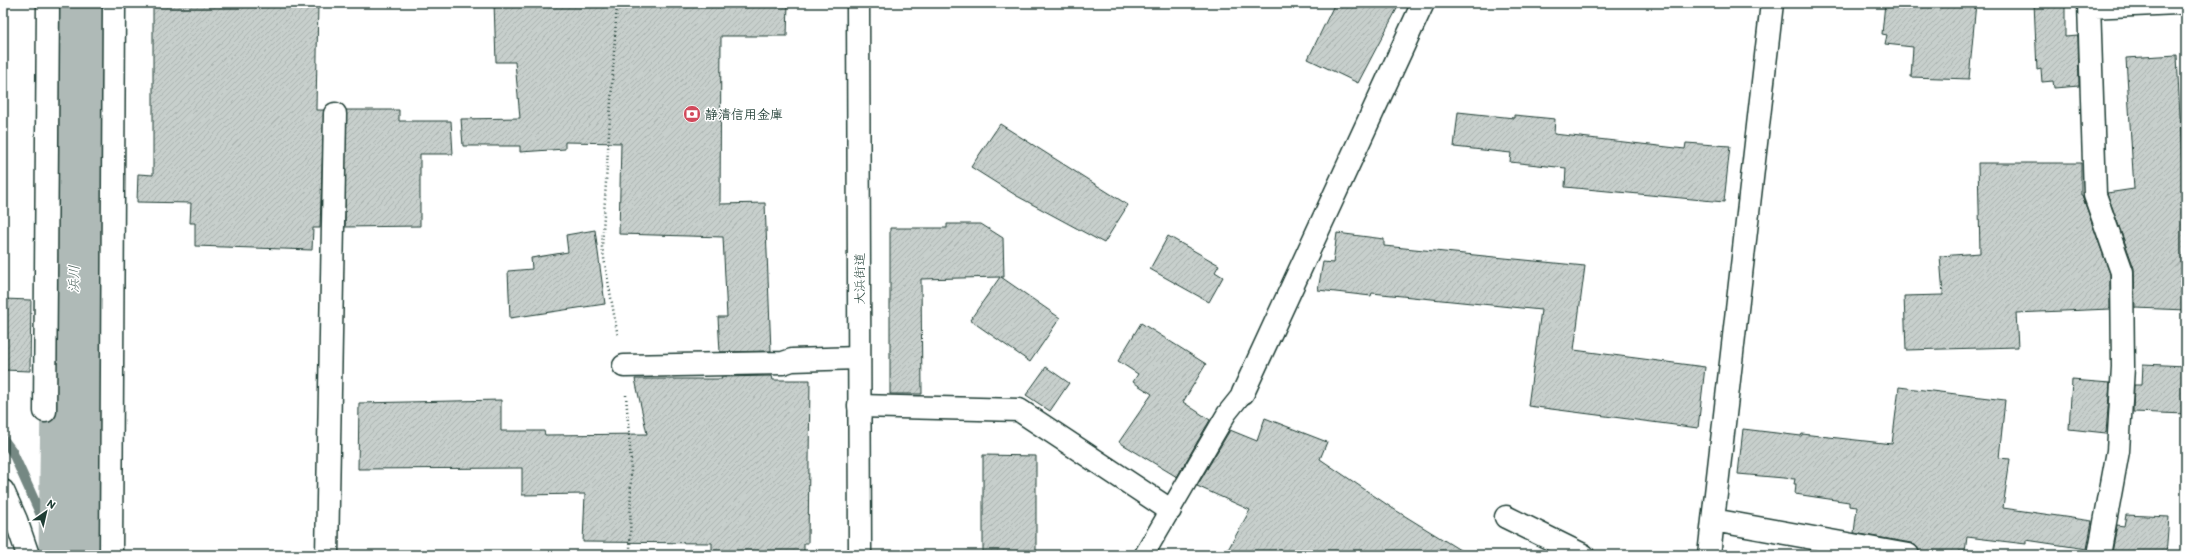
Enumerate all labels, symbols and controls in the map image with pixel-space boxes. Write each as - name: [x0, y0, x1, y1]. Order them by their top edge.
- bank icon: 静清信用金庫: [682, 104, 702, 124]
- place label: 静清信用金庫: [705, 107, 783, 122]
- street label: 大浜街道: [852, 253, 867, 305]
- water label: 浜川: [65, 265, 83, 293]
- north arrow: [26, 492, 66, 532]
- text: N: [45, 497, 58, 512]

